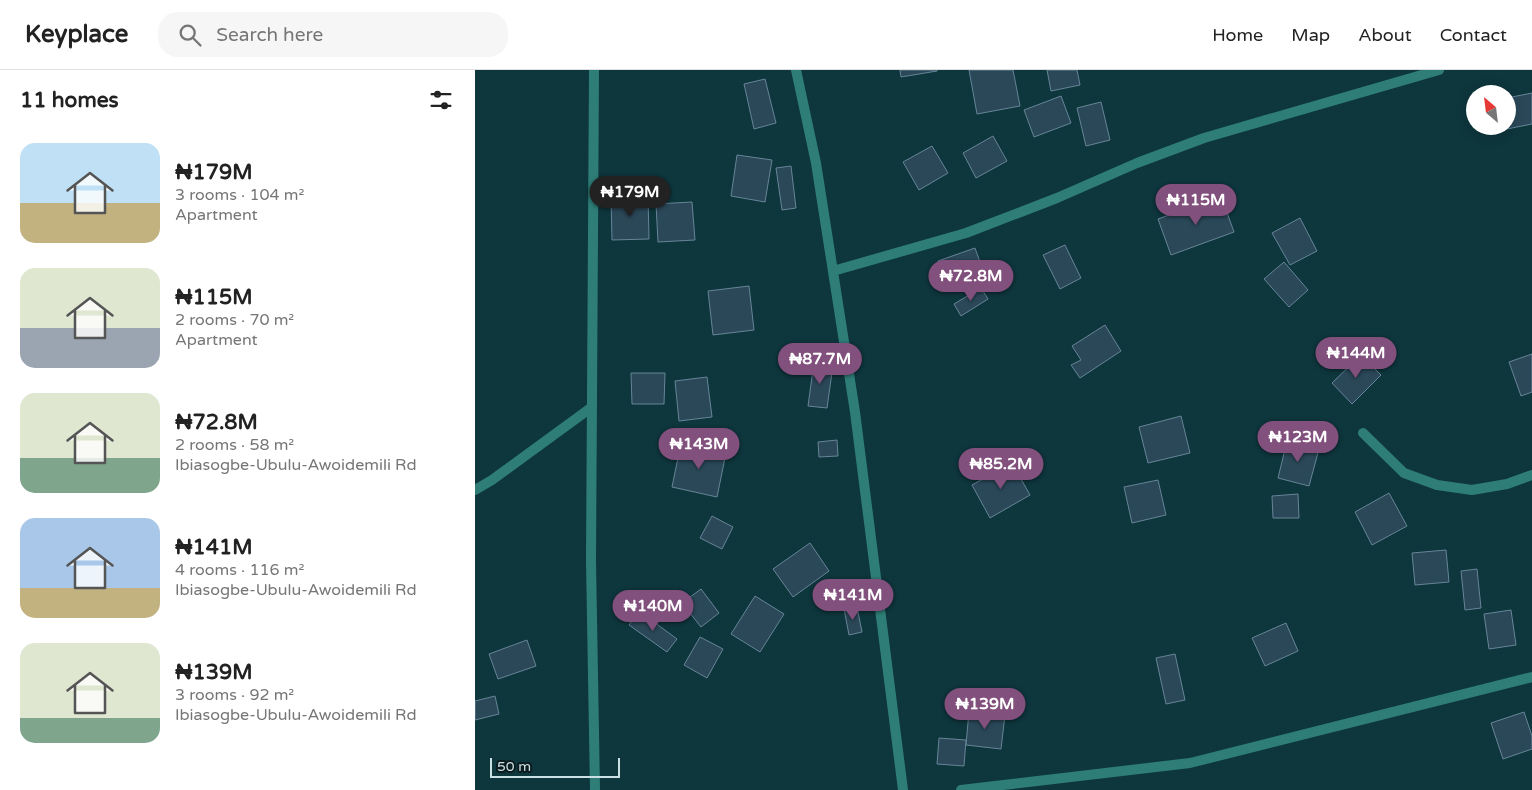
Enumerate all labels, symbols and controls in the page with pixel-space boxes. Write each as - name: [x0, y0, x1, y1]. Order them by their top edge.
- search box: [158, 12, 508, 57]
- text: Keyplace: [25, 20, 128, 49]
- icon: search: [176, 21, 204, 49]
- text: Search here: [216, 24, 323, 46]
- text: Home: [1212, 24, 1263, 46]
- text: Map: [1291, 24, 1330, 46]
- text: About: [1358, 24, 1412, 46]
- text: Contact: [1440, 24, 1507, 46]
- north arrow: [1466, 85, 1516, 135]
- map controls: [1466, 85, 1516, 135]
- icon: filters: [427, 86, 455, 114]
- text: 11 homes: [20, 88, 119, 113]
- text: ₦179M: [175, 160, 252, 185]
- icon: home: [60, 163, 120, 223]
- pin: ₦179M: [595, 176, 665, 218]
- text: ₦179M: [600, 182, 660, 202]
- pin: ₦115M: [1161, 184, 1231, 226]
- text: 3 rooms · 104 m²: [175, 185, 304, 205]
- text: ₦115M: [1166, 190, 1226, 210]
- text: Apartment: [175, 205, 258, 225]
- pin: ₦72.8M: [930, 260, 1012, 302]
- text: ₦72.8M: [939, 266, 1003, 286]
- text: ₦115M: [175, 285, 252, 310]
- icon: home: [60, 288, 120, 348]
- text: 2 rooms · 70 m²: [175, 310, 294, 330]
- text: Apartment: [175, 330, 258, 350]
- pin: ₦144M: [1321, 336, 1391, 379]
- pin: ₦87.7M: [779, 342, 861, 385]
- text: ₦144M: [1326, 343, 1386, 363]
- text: ₦87.7M: [789, 349, 851, 369]
- text: ₦72.8M: [175, 410, 258, 435]
- icon: home: [60, 413, 120, 473]
- pin: ₦123M: [1263, 420, 1333, 463]
- text: ₦123M: [1268, 427, 1328, 447]
- pin: ₦143M: [664, 428, 734, 470]
- text: ₦143M: [669, 434, 729, 454]
- text: 2 rooms · 58 m²: [175, 435, 294, 455]
- pin: ₦85.2M: [960, 448, 1042, 490]
- text: ₦85.2M: [969, 454, 1033, 474]
- text: Ibiasogbe-Ubulu-Awoidemili Rd: [175, 455, 417, 475]
- text: ₦141M: [175, 535, 252, 560]
- icon: home: [60, 538, 120, 598]
- text: 4 rooms · 116 m²: [175, 560, 304, 580]
- pin: ₦141M: [818, 578, 888, 621]
- text: Ibiasogbe-Ubulu-Awoidemili Rd: [175, 580, 417, 600]
- text: ₦141M: [823, 585, 883, 605]
- pin: ₦140M: [618, 590, 688, 632]
- text: ₦140M: [623, 596, 683, 616]
- text: ₦139M: [175, 660, 252, 685]
- icon: home: [60, 663, 120, 723]
- text: 3 rooms · 92 m²: [175, 685, 294, 705]
- pin: ₦139M: [950, 688, 1020, 730]
- text: ₦139M: [955, 694, 1015, 714]
- text: Ibiasogbe-Ubulu-Awoidemili Rd: [175, 705, 417, 725]
- scale bar: [490, 755, 620, 778]
- text: 50 m: [497, 758, 531, 775]

